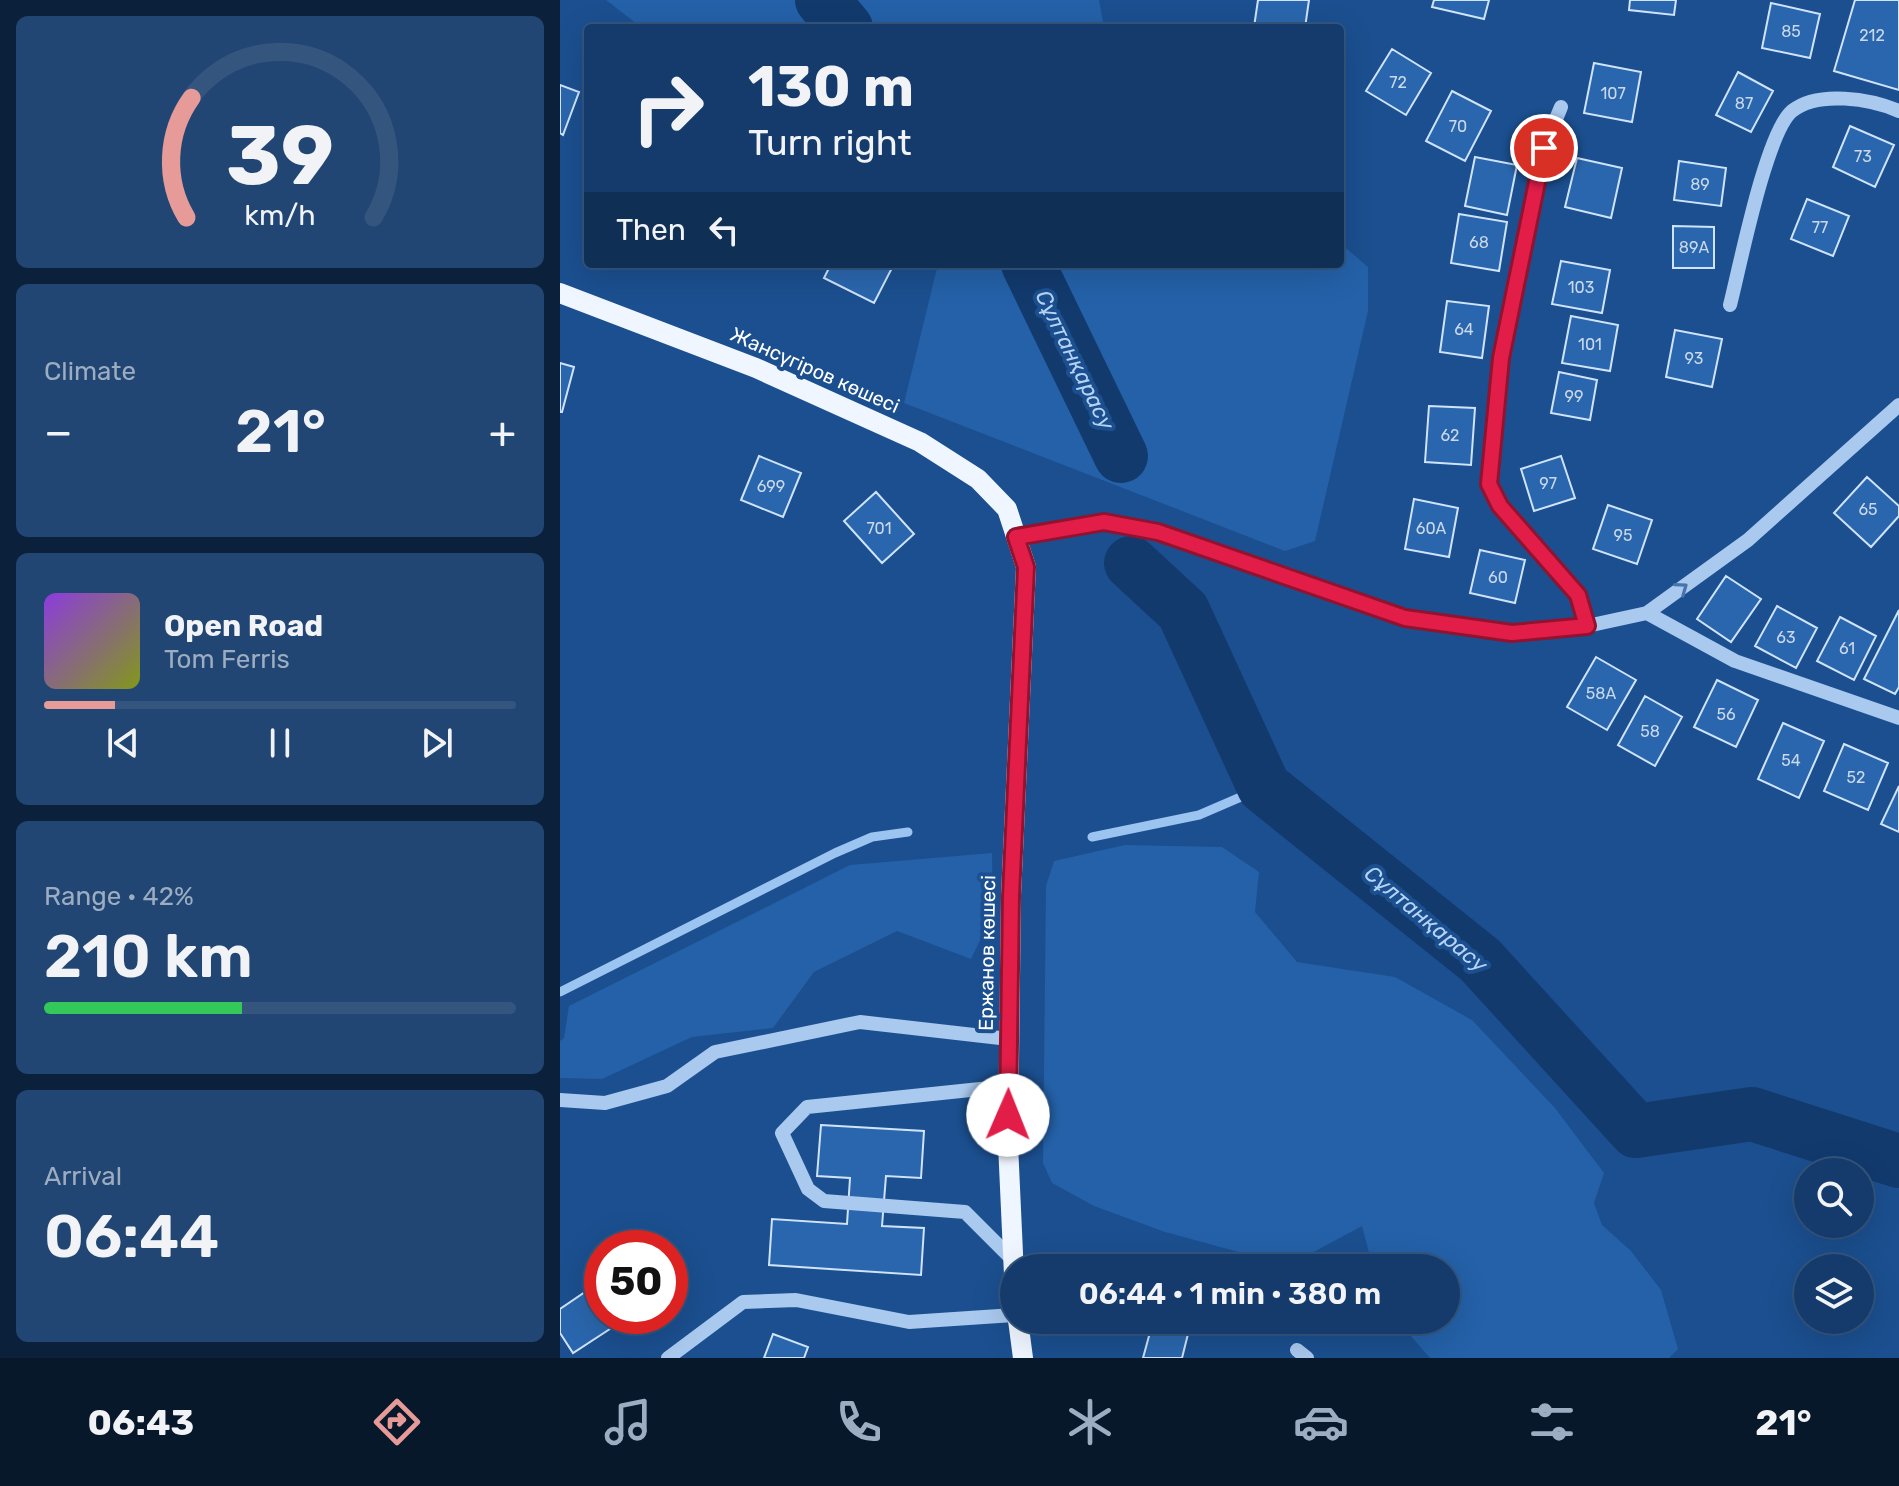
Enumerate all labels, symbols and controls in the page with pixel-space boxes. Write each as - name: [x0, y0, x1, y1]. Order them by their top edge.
- house number: 85: [1781, 22, 1801, 41]
- house number: 212: [1859, 26, 1885, 45]
- text: 130 m: [748, 54, 914, 120]
- icon: right: [616, 56, 720, 160]
- house number: 72: [1389, 73, 1407, 92]
- house number: 107: [1600, 84, 1626, 103]
- house number: 87: [1735, 94, 1753, 113]
- text: 39: [226, 106, 334, 205]
- pin: [1510, 114, 1578, 182]
- house number: 70: [1449, 117, 1467, 136]
- text: Turn right: [748, 121, 912, 164]
- icon: arrive: [1522, 126, 1566, 170]
- house number: 73: [1854, 147, 1872, 166]
- house number: 89: [1690, 175, 1710, 194]
- text: km/h: [244, 198, 316, 232]
- icon: left: [702, 208, 746, 252]
- text: Then: [616, 212, 686, 248]
- house number: 77: [1812, 218, 1828, 237]
- house number: 68: [1469, 233, 1489, 252]
- house number: 89А: [1679, 238, 1709, 257]
- house number: 103: [1568, 278, 1594, 297]
- water label: Сұлтанқарасу: [1029, 286, 1121, 435]
- house number: 64: [1454, 320, 1474, 339]
- street label: Жансүгіров көшесі: [727, 322, 903, 418]
- house number: 101: [1578, 335, 1602, 354]
- house number: 93: [1685, 349, 1703, 368]
- text: Climate: [44, 356, 136, 387]
- house number: 99: [1565, 387, 1583, 406]
- text: 21°: [235, 396, 326, 467]
- text: −: [44, 406, 73, 458]
- text: +: [489, 406, 516, 458]
- house number: 62: [1440, 426, 1460, 445]
- house number: 97: [1539, 474, 1557, 493]
- house number: 699: [757, 477, 785, 496]
- house number: 65: [1858, 500, 1878, 519]
- house number: 701: [866, 519, 892, 538]
- house number: 60А: [1416, 519, 1447, 538]
- house number: 95: [1614, 526, 1633, 545]
- house number: 60: [1488, 568, 1508, 587]
- one-way arrow: [1674, 583, 1688, 598]
- text: Open Road: [164, 608, 323, 644]
- house number: 63: [1776, 628, 1796, 647]
- house number: 61: [1839, 639, 1855, 658]
- text: Tom Ferris: [164, 644, 290, 675]
- house number: 58А: [1586, 684, 1616, 703]
- house number: 56: [1716, 705, 1736, 724]
- icon: previous: [101, 721, 145, 765]
- icon: pause: [258, 721, 302, 765]
- icon: next: [415, 721, 459, 765]
- house number: 58: [1640, 722, 1660, 741]
- house number: 54: [1781, 751, 1801, 770]
- house number: 52: [1847, 768, 1865, 787]
- water label: Сұлтанқарасу: [1359, 860, 1494, 979]
- street label: Ержанов көшесі: [974, 875, 1000, 1031]
- text: Range · 42%: [44, 881, 194, 912]
- text: 210 km: [44, 921, 253, 992]
- position arrow: [966, 1073, 1050, 1157]
- map controls: [1794, 1158, 1874, 1334]
- button: search: [1794, 1158, 1874, 1238]
- text: Arrival: [44, 1161, 122, 1192]
- text: 06:44: [44, 1201, 219, 1272]
- speed limit sign: 50: [584, 1230, 688, 1334]
- button: layers: [1794, 1254, 1874, 1334]
- text: 06:44 · 1 min · 380 m: [1079, 1276, 1381, 1312]
- icon: directions: [369, 1394, 425, 1450]
- icon: music: [600, 1394, 656, 1450]
- icon: phone: [831, 1394, 887, 1450]
- icon: climate: [1062, 1394, 1118, 1450]
- icon: car: [1293, 1394, 1349, 1450]
- icon: filters: [1524, 1394, 1580, 1450]
- text: 06:43: [88, 1401, 194, 1444]
- text: 21°: [1755, 1401, 1811, 1444]

